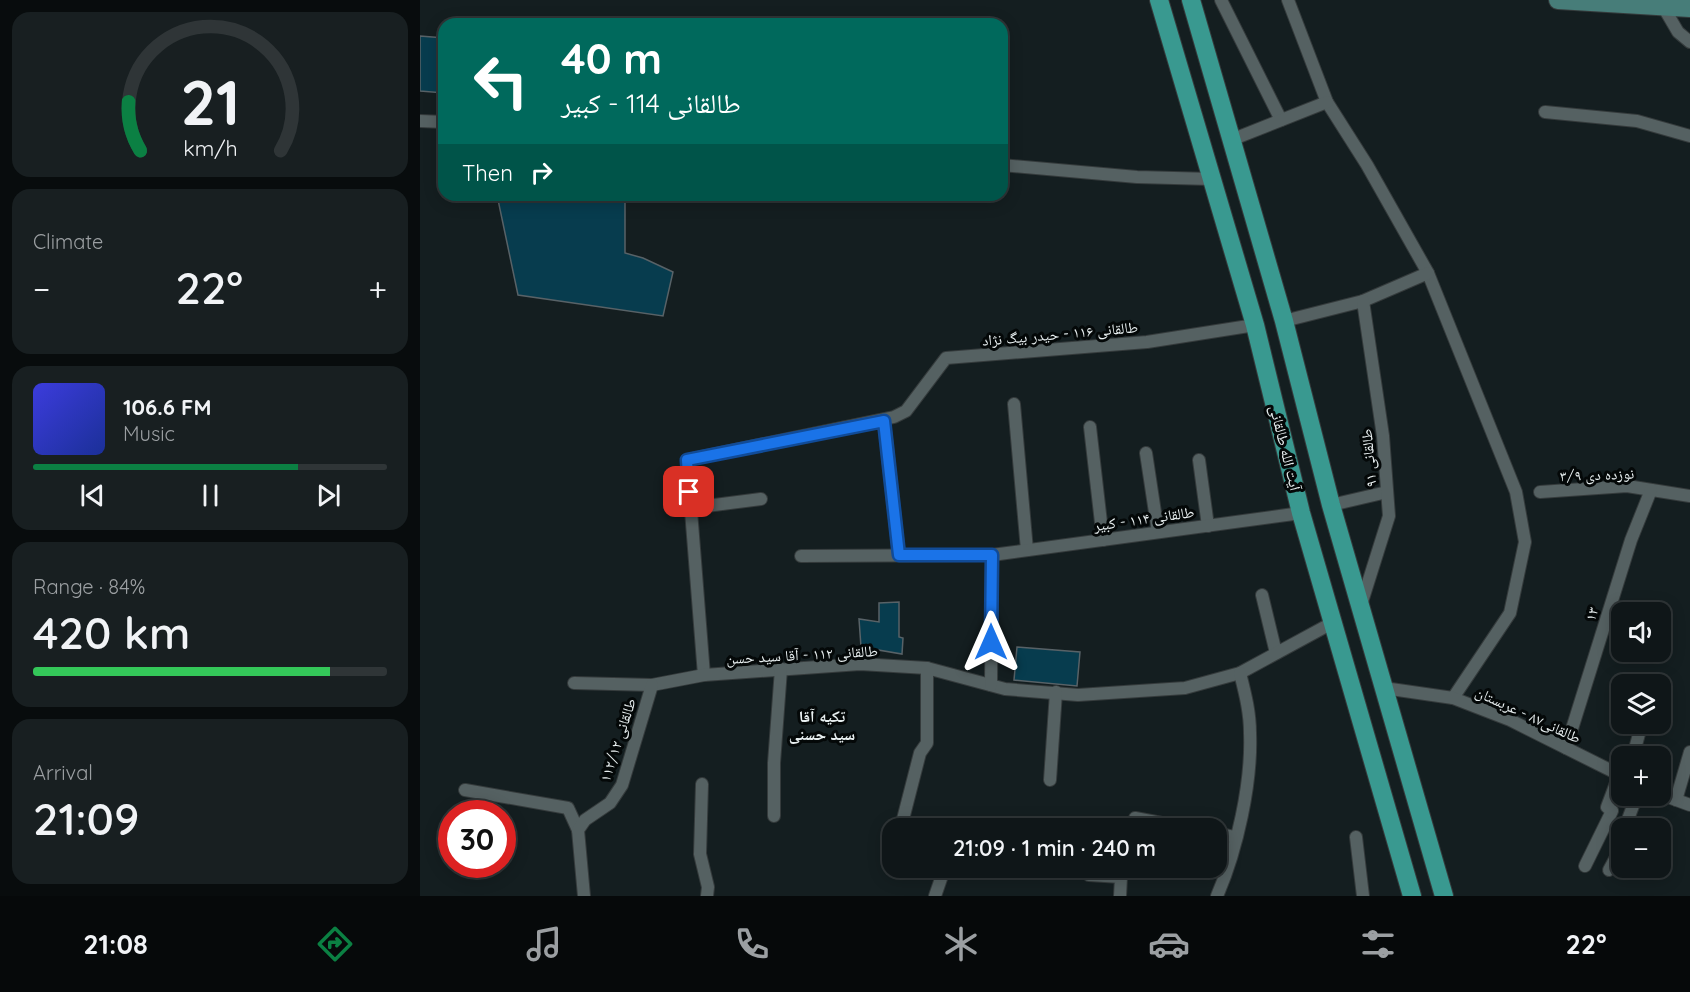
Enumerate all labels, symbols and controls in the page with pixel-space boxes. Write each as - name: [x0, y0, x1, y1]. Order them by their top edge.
- text: 40 m: [561, 32, 662, 85]
- icon: left: [462, 42, 540, 120]
- text: 21: [180, 64, 240, 142]
- text: طالقانی 114 - کبیر: [561, 86, 741, 120]
- text: km/h: [183, 136, 237, 162]
- icon: right: [525, 156, 558, 189]
- text: Then: [462, 159, 513, 187]
- text: Climate: [33, 229, 103, 254]
- text: 22°: [176, 259, 243, 315]
- text: −: [33, 268, 50, 309]
- text: +: [368, 268, 387, 309]
- street label: طالقانی ۱۱۶ - حیدر بیگ نژاد: [981, 317, 1139, 351]
- text: 106.6 FM: [123, 393, 211, 421]
- street label: آیت الله طالقانی: [1265, 403, 1306, 494]
- text: Music: [123, 421, 175, 446]
- street label: طالقانی ۹۱: [1356, 428, 1382, 488]
- street label: نوزده دی ۳/۹: [1560, 464, 1634, 486]
- pin: [663, 466, 714, 517]
- icon: arrive: [672, 475, 705, 508]
- icon: previous: [76, 479, 109, 512]
- icon: pause: [194, 479, 227, 512]
- icon: next: [312, 479, 345, 512]
- street label: طالقانی ۱۱۴ - کبیر: [1091, 502, 1196, 536]
- text: Range · 84%: [33, 574, 145, 599]
- map controls: [1611, 602, 1671, 878]
- button: sound: [1611, 602, 1671, 662]
- text: 420 km: [33, 604, 190, 660]
- street label: ۱۳: [1580, 604, 1603, 623]
- position arrow: [959, 610, 1023, 674]
- street label: طالقانی ۱۱۲ - آقا سید حسن: [726, 641, 878, 669]
- button: layers: [1611, 674, 1671, 734]
- street label: طالقانی۸۷ - عربستان: [1472, 682, 1584, 748]
- street label: طالقانی ۱۱۲/۱۲: [595, 696, 641, 784]
- district label: تکیه آقا سید حسنی: [789, 706, 855, 744]
- button: +: [1611, 746, 1671, 806]
- text: Arrival: [33, 760, 93, 785]
- text: 21:09: [33, 790, 139, 846]
- speed limit sign: 30: [438, 800, 516, 878]
- button: −: [1611, 818, 1671, 878]
- text: 21:09 · 1 min · 240 m: [953, 834, 1156, 862]
- icon: directions: [314, 923, 356, 965]
- icon: music: [523, 923, 565, 965]
- icon: phone: [731, 923, 773, 965]
- icon: climate: [940, 923, 982, 965]
- icon: car: [1148, 923, 1190, 965]
- icon: filters: [1357, 923, 1399, 965]
- text: 21:08: [83, 927, 148, 961]
- text: 22°: [1565, 927, 1607, 961]

